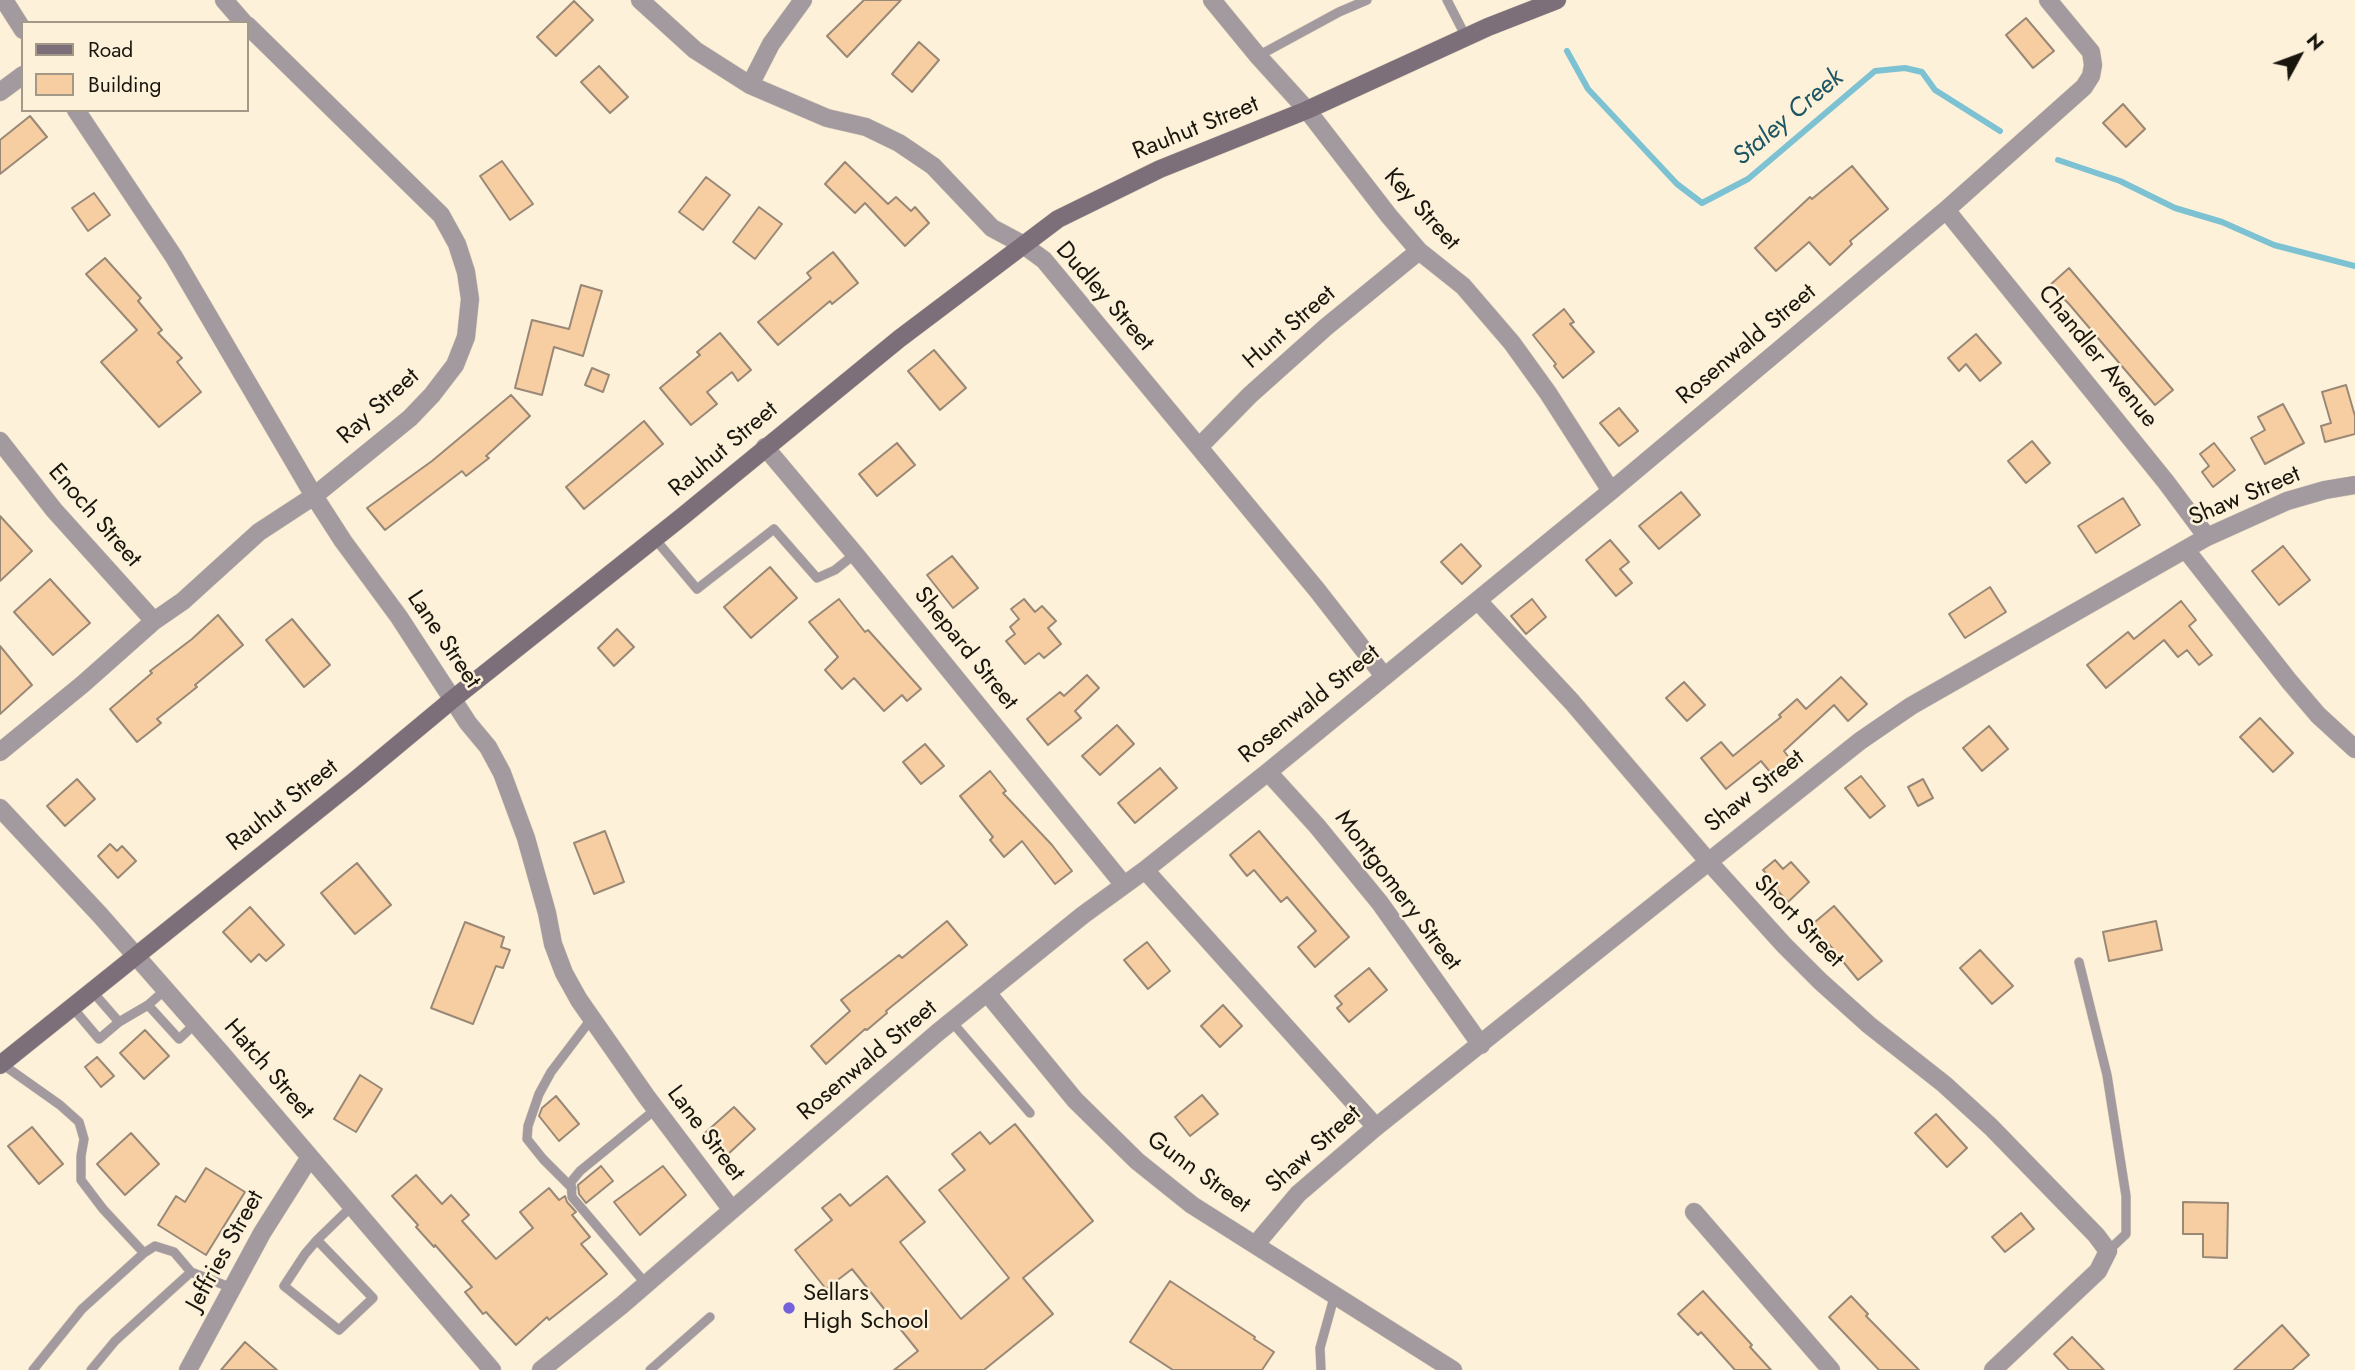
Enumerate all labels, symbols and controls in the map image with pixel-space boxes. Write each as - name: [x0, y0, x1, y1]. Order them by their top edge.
- legend: [21, 21, 248, 112]
- north arrow: [2264, 21, 2334, 91]
- text: N: [2300, 27, 2330, 56]
- text: Road: [88, 35, 133, 65]
- water label: Staley Creek: [1728, 63, 1850, 173]
- text: Building: [88, 70, 161, 100]
- street label: Rauhut Street: [1129, 91, 1263, 167]
- street label: Key Street: [1377, 163, 1465, 257]
- street label: Dudley Street: [1049, 237, 1159, 357]
- street label: Rosenwald Street: [1672, 279, 1822, 411]
- street label: Hunt Street: [1238, 280, 1342, 376]
- street label: Chandler Avenue: [2031, 280, 2163, 434]
- street label: Ray Street: [332, 363, 426, 451]
- street label: Rauhut Street: [664, 396, 784, 504]
- street label: Enoch Street: [41, 458, 147, 574]
- street label: Shaw Street: [2185, 461, 2305, 533]
- street label: Shepard Street: [907, 582, 1023, 716]
- street label: Lane Street: [400, 586, 486, 694]
- street label: Rosenwald Street: [1234, 640, 1386, 770]
- street label: Shaw Street: [1700, 744, 1810, 840]
- street label: Rauhut Street: [222, 754, 344, 858]
- street label: Montgomery Street: [1328, 805, 1466, 977]
- street label: Short Street: [1747, 870, 1849, 974]
- street label: Rosenwald Street: [793, 995, 943, 1127]
- street label: Hatch Street: [217, 1014, 319, 1126]
- street label: Lane Street: [660, 1081, 750, 1187]
- street label: Shaw Street: [1261, 1100, 1367, 1200]
- street label: Gunn Street: [1141, 1126, 1255, 1220]
- street label: Jeffries Street: [181, 1186, 271, 1316]
- place label: Sellars High School: [803, 1280, 929, 1336]
- marker: Sellars High School: [781, 1300, 797, 1316]

